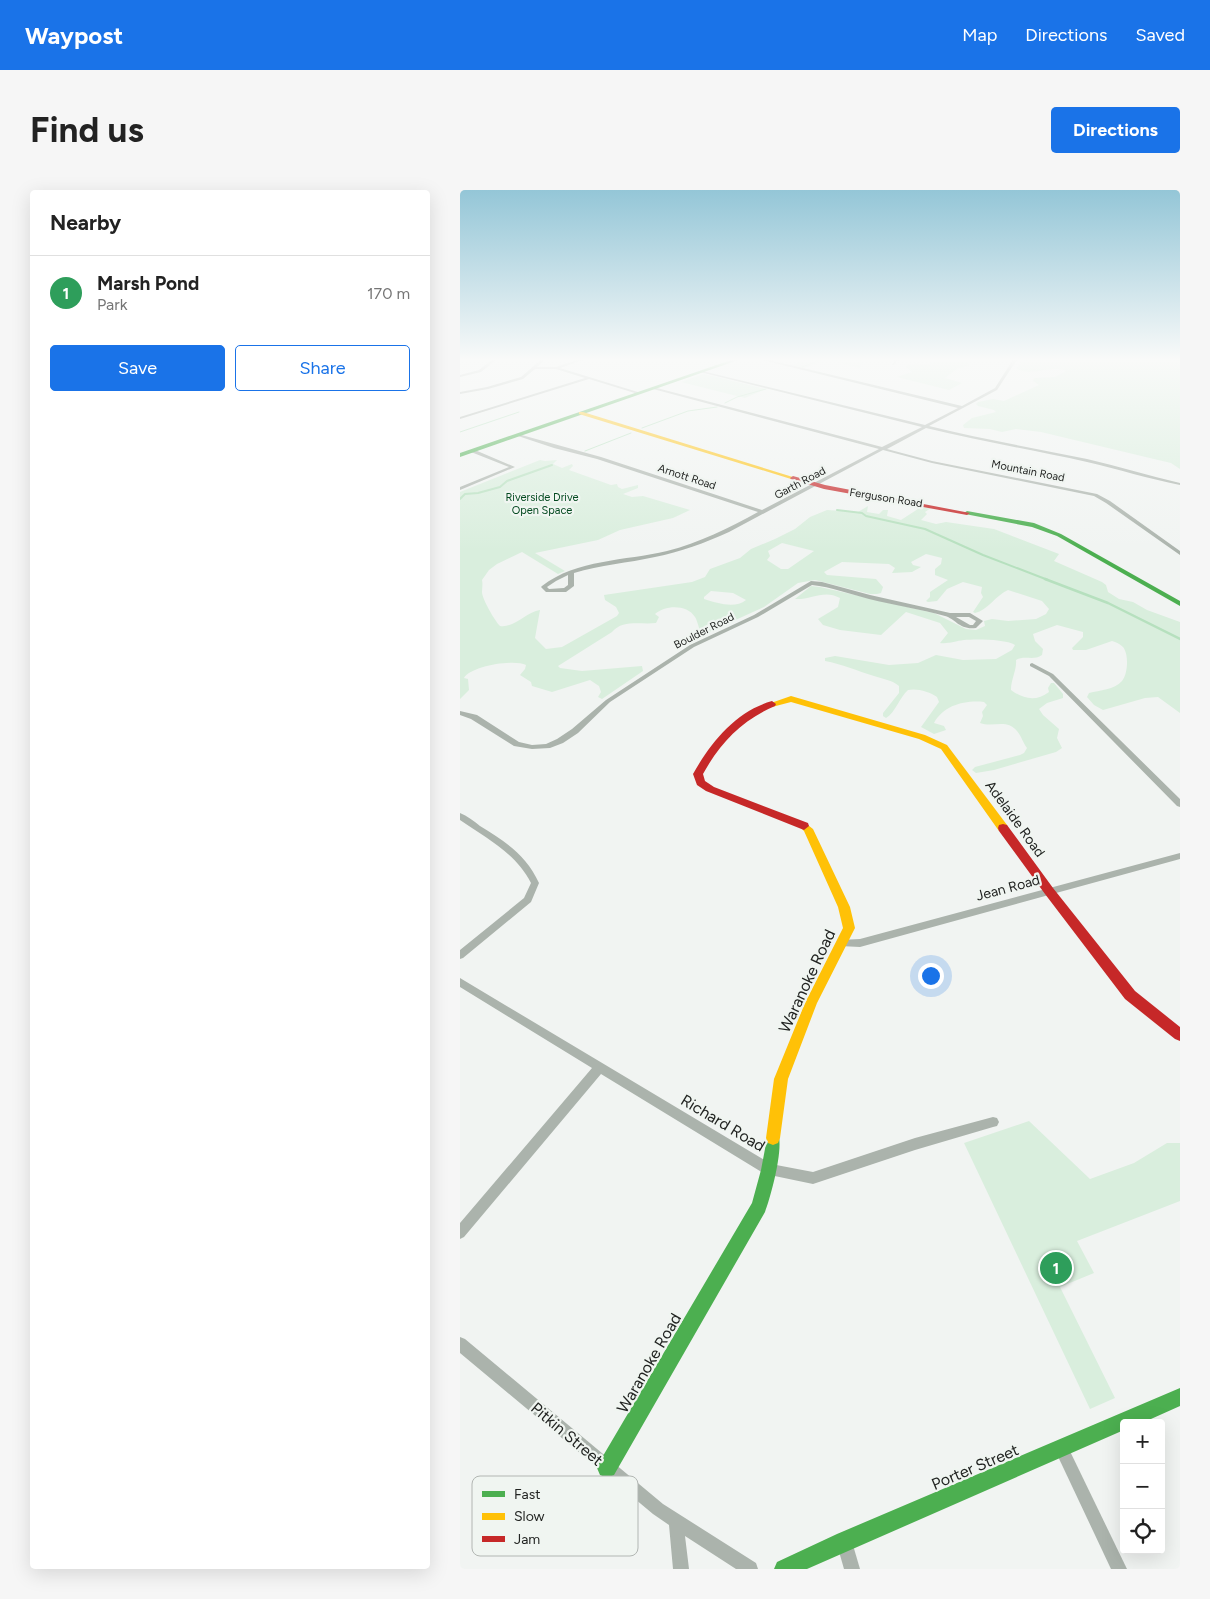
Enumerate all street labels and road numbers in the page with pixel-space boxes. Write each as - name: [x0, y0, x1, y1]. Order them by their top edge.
- street label: Mountain Road: [990, 458, 1066, 484]
- street label: Arnott Road: [656, 462, 718, 492]
- street label: Garth Road: [772, 464, 828, 502]
- street label: Ferguson Road: [848, 486, 924, 510]
- street label: Boulder Road: [672, 610, 736, 652]
- street label: Adelaide Road: [982, 778, 1048, 860]
- street label: Jean Road: [974, 871, 1042, 905]
- street label: Waranoke Road: [775, 926, 839, 1036]
- street label: Richard Road: [677, 1090, 769, 1156]
- street label: Waranoke Road: [613, 1310, 685, 1416]
- street label: Pitkin Street: [527, 1398, 607, 1470]
- street label: Porter Street: [929, 1440, 1021, 1494]

